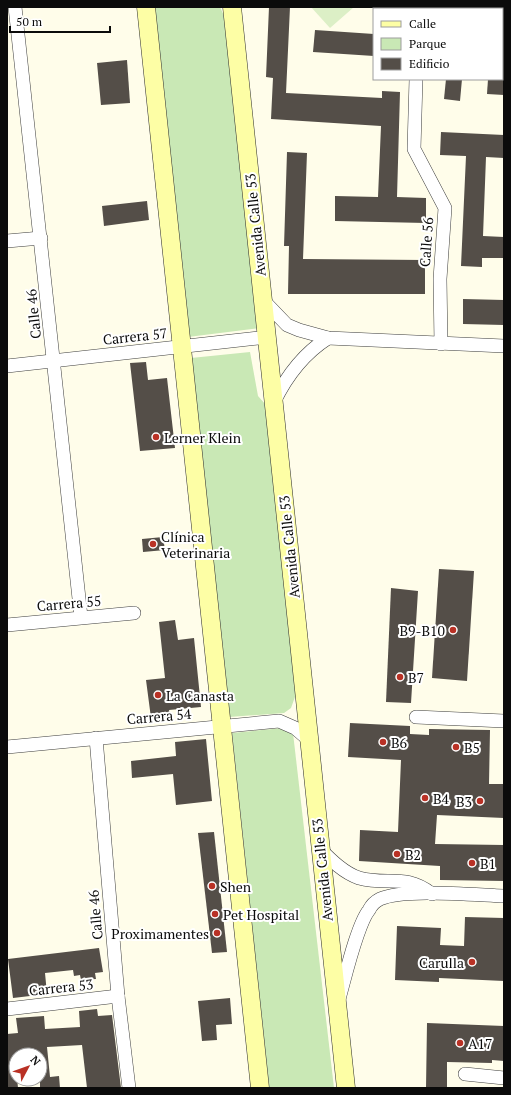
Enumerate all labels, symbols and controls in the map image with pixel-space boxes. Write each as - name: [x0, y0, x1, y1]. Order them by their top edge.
- scale bar: [10, 8, 110, 34]
- legend: [373, 8, 503, 80]
- text: 50 m: [16, 14, 43, 29]
- text: Calle: [409, 16, 436, 31]
- text: Parque: [409, 36, 446, 51]
- text: Edificio: [409, 56, 450, 71]
- street label: Avenida Calle 53: [240, 173, 270, 277]
- street label: Calle 56: [415, 216, 437, 268]
- street label: Calle 46: [21, 288, 45, 340]
- street label: Carrera 57: [102, 323, 168, 349]
- place label: Lerner Klein: [164, 428, 242, 447]
- marker: Lerner Klein: [151, 432, 161, 442]
- street label: Avenida Calle 53: [274, 495, 304, 599]
- place label: Clínica Veterinaria: [161, 527, 230, 562]
- marker: Clínica Veterinaria: [148, 539, 158, 549]
- street label: Carrera 55: [36, 591, 102, 615]
- place label: B9-B10: [399, 621, 445, 640]
- marker: B9-B10: [448, 625, 458, 635]
- place label: B7: [408, 668, 424, 687]
- marker: B7: [395, 672, 405, 682]
- place label: La Canasta: [166, 686, 234, 705]
- marker: La Canasta: [153, 690, 163, 700]
- street label: Carrera 54: [126, 704, 193, 728]
- place label: B6: [391, 733, 408, 752]
- marker: B6: [378, 737, 388, 747]
- place label: B5: [464, 738, 480, 757]
- marker: B5: [451, 742, 461, 752]
- place label: B4: [433, 789, 450, 808]
- place label: B3: [456, 792, 472, 811]
- marker: B4: [420, 793, 430, 803]
- marker: B3: [475, 796, 485, 806]
- street label: Avenida Calle 53: [307, 818, 337, 922]
- place label: B2: [405, 845, 421, 864]
- marker: B2: [392, 849, 402, 859]
- place label: B1: [480, 854, 496, 873]
- marker: B1: [467, 858, 477, 868]
- place label: Shen: [220, 877, 252, 896]
- marker: Shen: [207, 881, 217, 891]
- street label: Calle 46: [83, 889, 107, 941]
- place label: Pet Hospital: [223, 905, 299, 924]
- marker: Pet Hospital: [210, 909, 220, 919]
- place label: Proximamentes: [111, 924, 209, 943]
- marker: Proximamentes: [212, 928, 222, 938]
- place label: Carulla: [419, 953, 464, 972]
- marker: Carulla: [467, 957, 477, 967]
- street label: Carrera 53: [28, 974, 94, 1000]
- place label: A17: [468, 1034, 493, 1053]
- marker: A17: [455, 1038, 465, 1048]
- north arrow: [8, 1047, 48, 1087]
- text: N: [28, 1053, 44, 1069]

